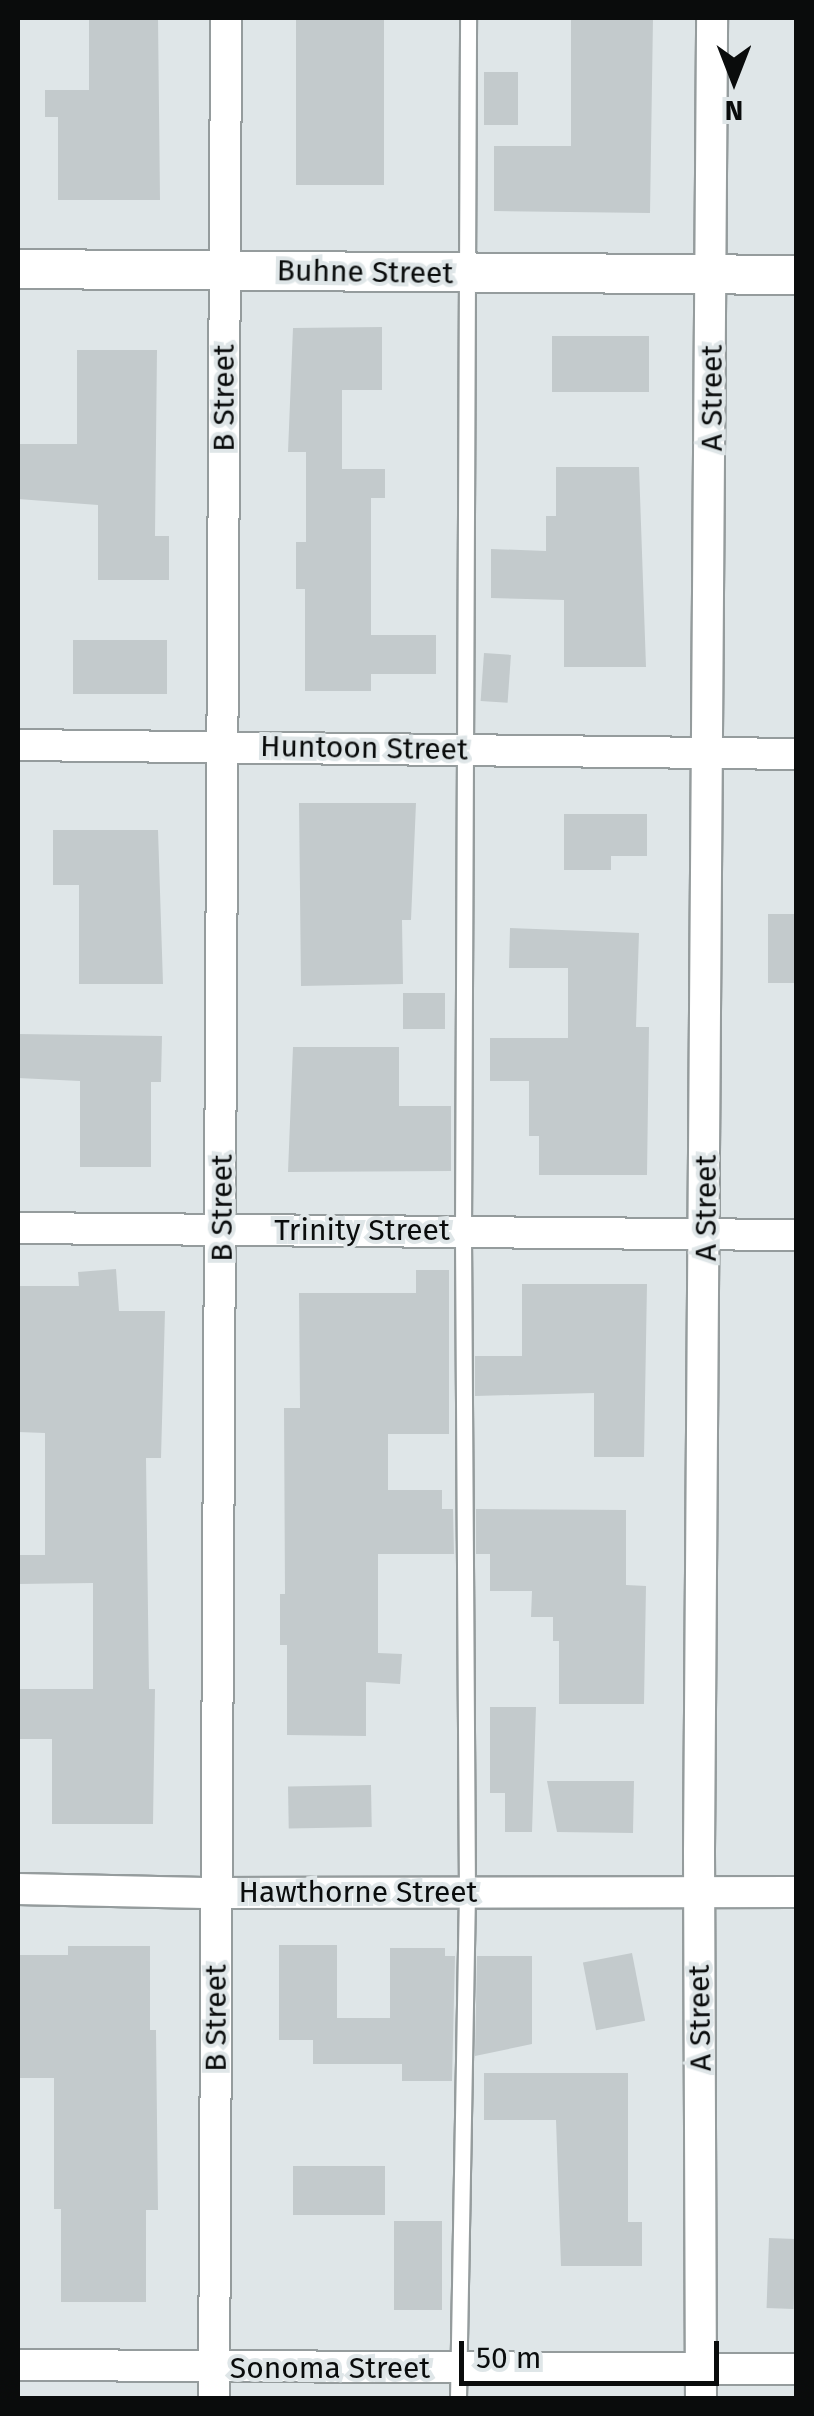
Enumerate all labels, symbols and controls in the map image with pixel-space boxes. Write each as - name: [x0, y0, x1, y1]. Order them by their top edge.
- north arrow: [684, 30, 784, 130]
- text: N: [725, 94, 743, 127]
- street label: Buhne Street: [276, 252, 454, 292]
- street label: B Street: [206, 344, 242, 452]
- street label: A Street: [694, 345, 730, 451]
- street label: Huntoon Street: [260, 728, 468, 768]
- street label: B Street: [204, 1154, 240, 1262]
- street label: A Street: [688, 1155, 724, 1261]
- street label: Trinity Street: [274, 1212, 450, 1248]
- street label: Hawthorne Street: [239, 1874, 477, 1910]
- street label: B Street: [198, 1964, 234, 2072]
- street label: A Street: [681, 1964, 719, 2072]
- scale bar: [464, 2321, 724, 2383]
- text: 50 m: [476, 2340, 541, 2376]
- street label: Sonoma Street: [230, 2350, 430, 2386]

